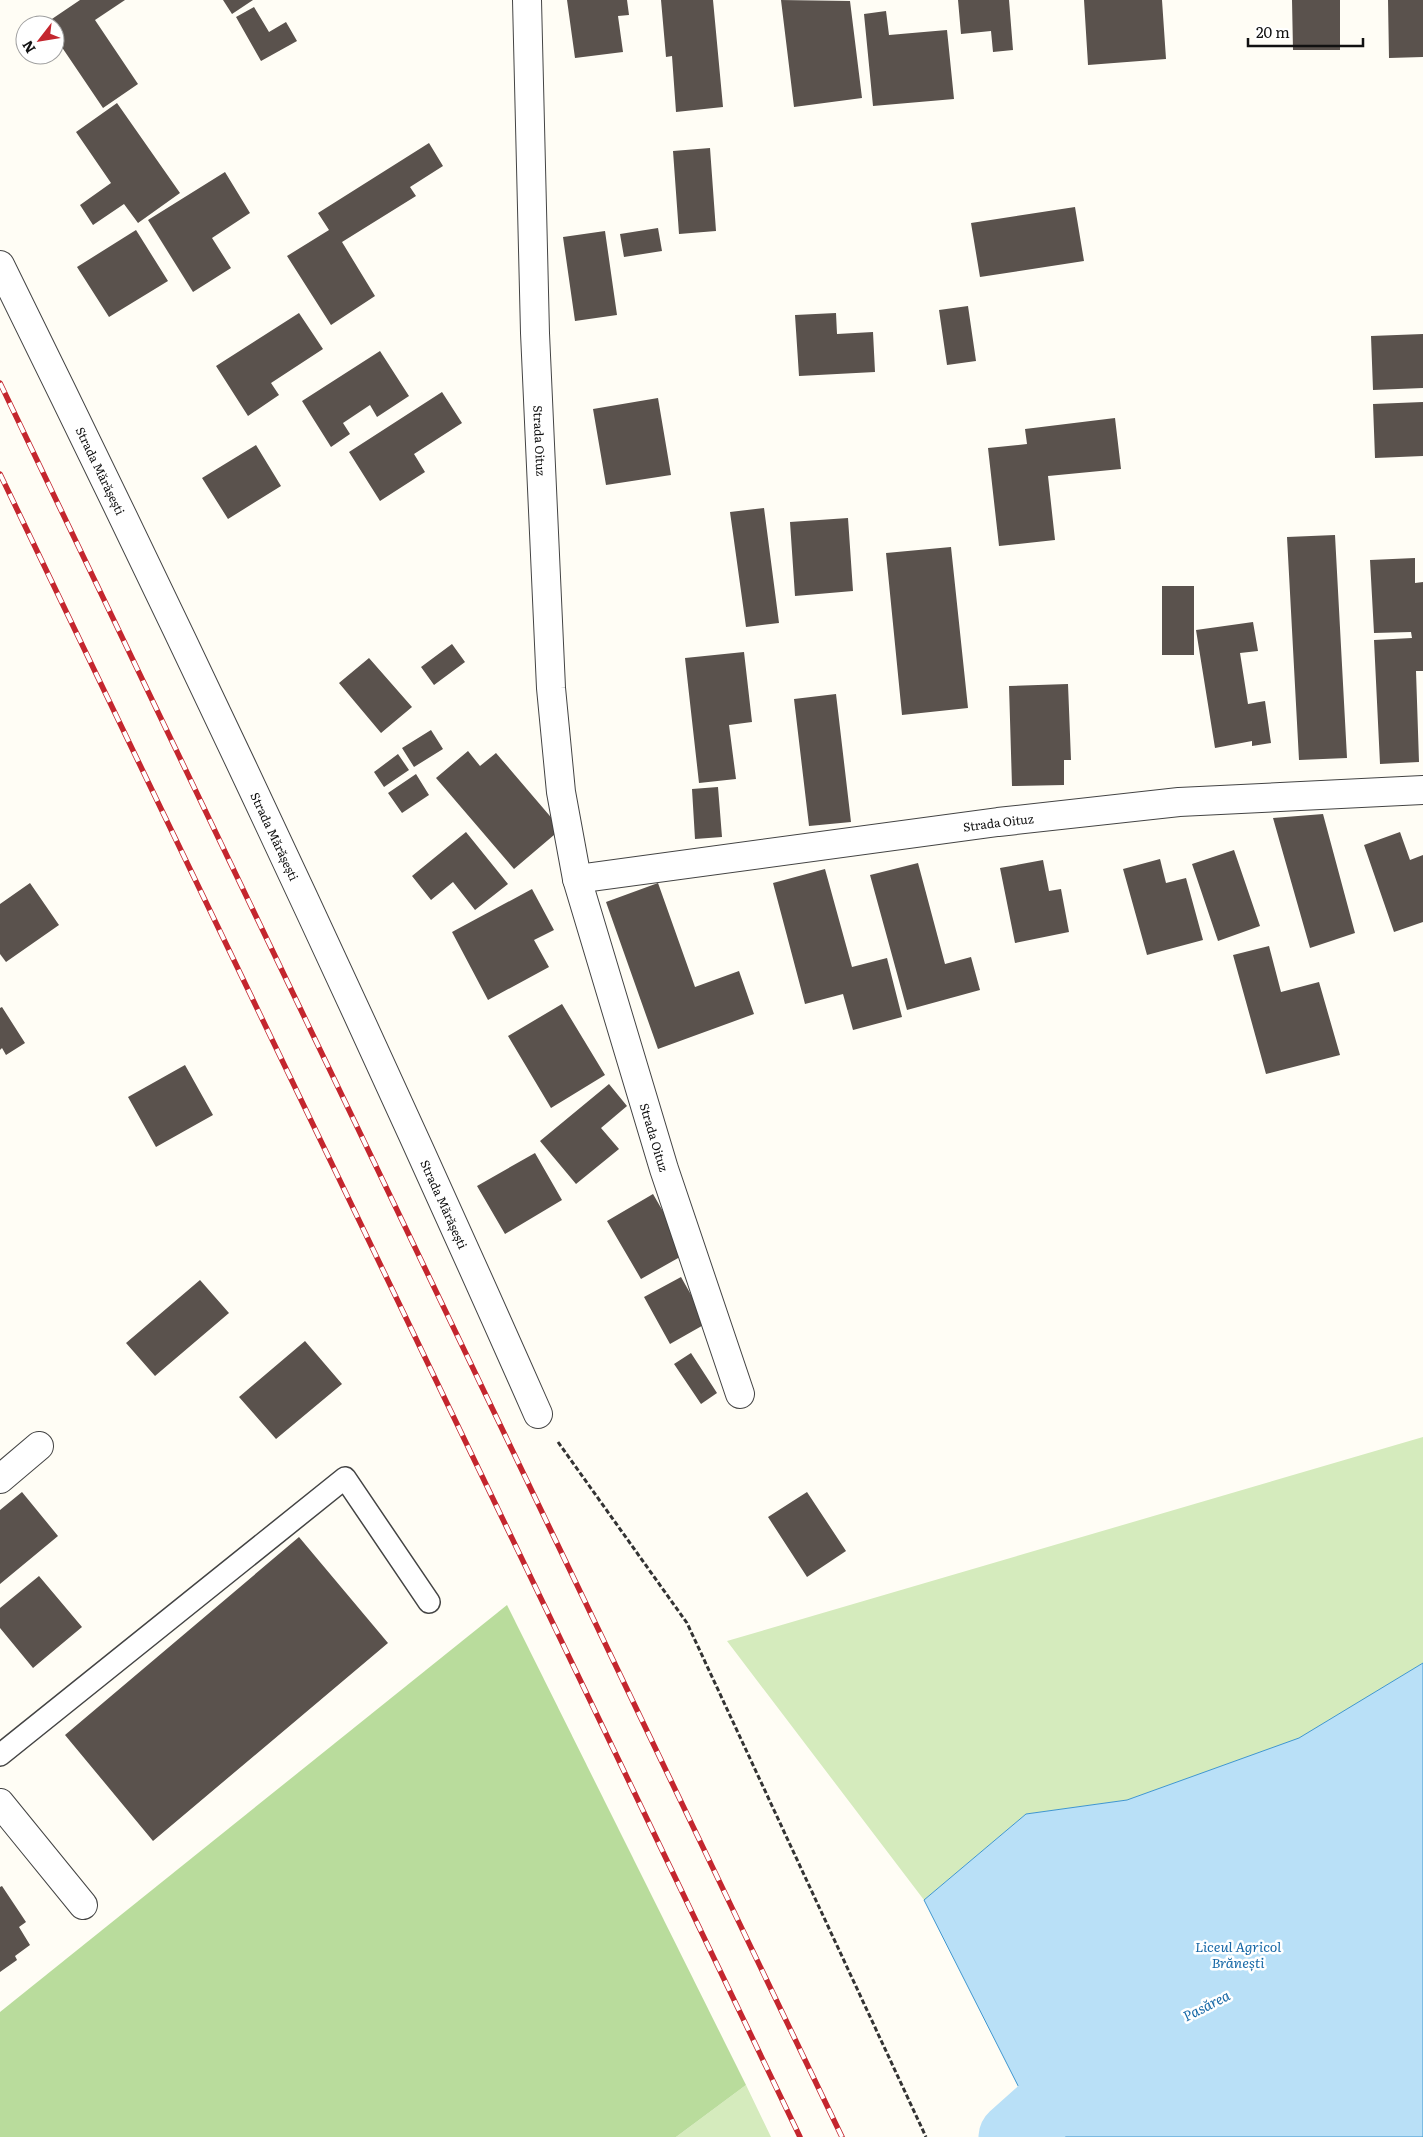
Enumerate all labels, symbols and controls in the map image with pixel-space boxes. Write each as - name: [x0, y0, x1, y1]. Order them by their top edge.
- north arrow: [15, 15, 65, 65]
- scale bar: [1248, 15, 1363, 47]
- text: 20 m: [1256, 20, 1290, 43]
- text: N: [16, 37, 40, 57]
- street label: Strada Oituz: [529, 405, 550, 477]
- street label: Strada Mărășești: [72, 424, 130, 518]
- street label: Strada Mărășești: [246, 789, 303, 884]
- street label: Strada Oituz: [962, 809, 1035, 836]
- street label: Strada Oituz: [636, 1101, 673, 1174]
- street label: Strada Mărășești: [416, 1157, 472, 1252]
- water label: Liceul Agricol Brănești: [1195, 1936, 1281, 1972]
- water label: Pasărea: [1179, 1985, 1233, 2025]

